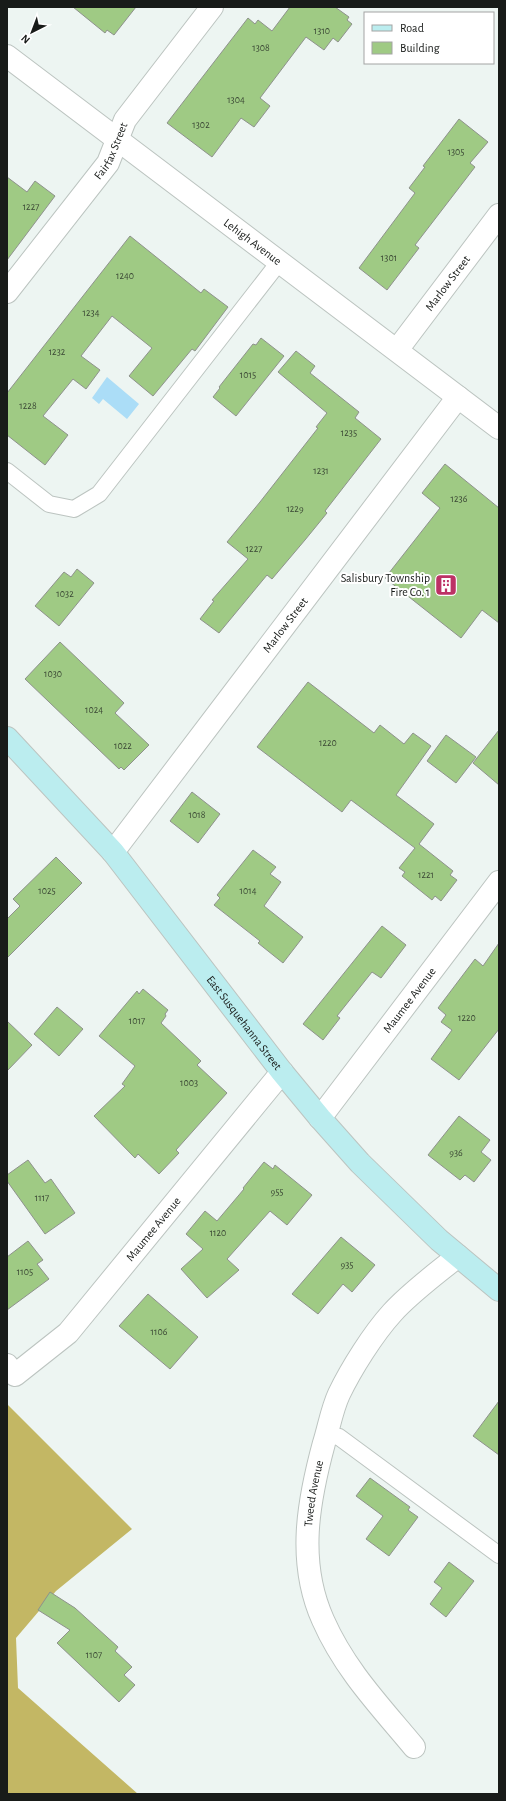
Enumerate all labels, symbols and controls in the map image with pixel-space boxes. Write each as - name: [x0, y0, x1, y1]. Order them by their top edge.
- north arrow: [12, 12, 52, 52]
- legend: [364, 12, 494, 64]
- text: Road: [400, 22, 424, 34]
- house number: 1310: [314, 26, 330, 36]
- text: N: [19, 32, 32, 46]
- text: Building: [400, 42, 440, 54]
- house number: 1308: [252, 43, 270, 53]
- house number: 1304: [227, 95, 245, 105]
- house number: 1302: [192, 120, 210, 130]
- street label: Fairfax Street: [92, 121, 129, 181]
- house number: 1305: [447, 147, 465, 157]
- house number: 1227: [23, 202, 39, 212]
- street label: Lehigh Avenue: [222, 216, 284, 267]
- house number: 1301: [381, 253, 397, 263]
- street label: Marlow Street: [423, 253, 472, 313]
- house number: 1240: [116, 271, 134, 281]
- house number: 1234: [83, 308, 100, 318]
- house number: 1232: [49, 347, 66, 357]
- house number: 1015: [240, 370, 256, 380]
- house number: 1228: [19, 401, 37, 411]
- house number: 1235: [341, 428, 357, 438]
- house number: 1231: [313, 466, 329, 476]
- house number: 1236: [451, 494, 468, 504]
- house number: 1229: [286, 504, 304, 514]
- house number: 1227: [246, 544, 262, 554]
- place label: Salisbury Township Fire Co. 1: [341, 572, 430, 598]
- building icon: Salisbury Township Fire Co. 1: [433, 572, 459, 598]
- house number: 1032: [56, 589, 74, 599]
- street label: Marlow Street: [261, 595, 310, 655]
- house number: 1030: [44, 669, 62, 679]
- house number: 1024: [85, 705, 103, 715]
- house number: 1220: [319, 738, 337, 748]
- house number: 1022: [114, 741, 132, 751]
- house number: 1018: [189, 810, 206, 820]
- house number: 1221: [418, 870, 434, 880]
- house number: 1025: [38, 886, 56, 896]
- house number: 1014: [240, 886, 257, 896]
- street label: Maumee Avenue: [381, 965, 438, 1035]
- street label: East Susquehanna Street: [204, 973, 284, 1072]
- house number: 1220: [458, 1013, 476, 1023]
- house number: 1017: [129, 1016, 145, 1026]
- house number: 1003: [180, 1078, 198, 1088]
- house number: 936: [449, 1148, 463, 1158]
- house number: 955: [270, 1187, 284, 1197]
- house number: 1117: [35, 1193, 49, 1203]
- street label: Maumee Avenue: [124, 1195, 183, 1263]
- house number: 1120: [210, 1228, 226, 1238]
- house number: 935: [341, 1260, 354, 1270]
- house number: 1105: [17, 1267, 33, 1277]
- house number: 1106: [151, 1327, 168, 1337]
- street label: Tweed Avenue: [302, 1459, 325, 1527]
- house number: 1107: [86, 1650, 102, 1660]

